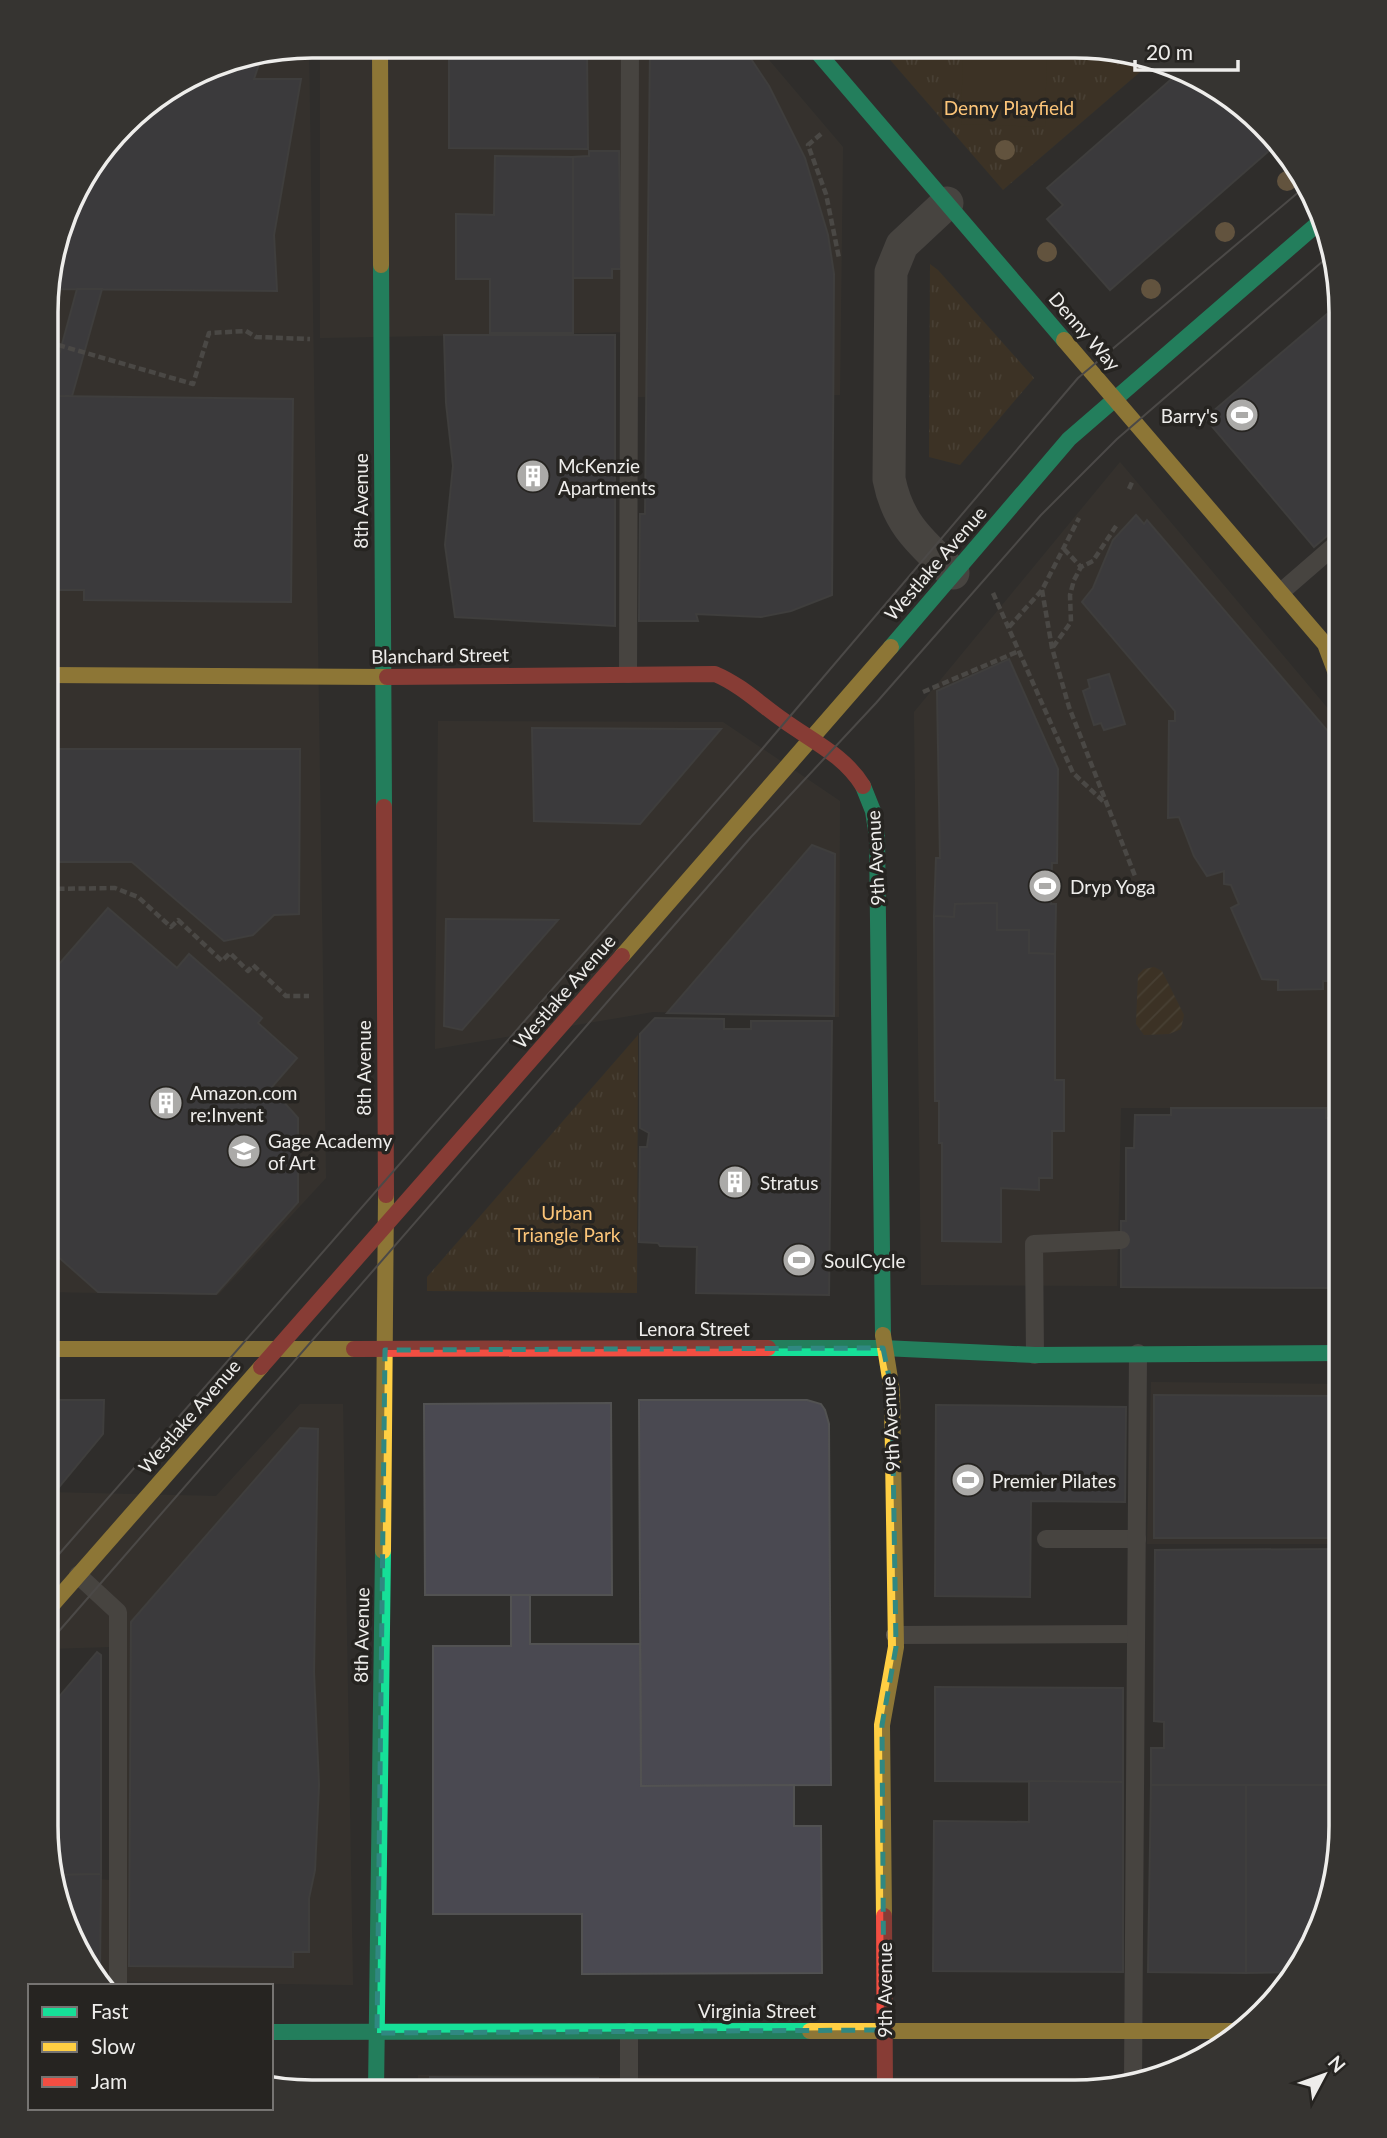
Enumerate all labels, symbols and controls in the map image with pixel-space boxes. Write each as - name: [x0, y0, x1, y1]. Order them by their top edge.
- scale bar: [1135, 28, 1238, 72]
- text: 20 m: [1146, 39, 1193, 64]
- park label: Denny Playfield: [944, 96, 1074, 119]
- street label: Denny Way: [1045, 287, 1126, 375]
- sports icon: Barry's: [1223, 396, 1261, 434]
- place label: Barry's: [1161, 404, 1218, 427]
- street label: 8th Avenue: [349, 453, 372, 549]
- place label: McKenzie Apartments: [558, 454, 656, 499]
- building icon: McKenzie Apartments: [514, 457, 552, 495]
- street label: Westlake Avenue: [879, 501, 991, 625]
- street label: Blanchard Street: [371, 642, 509, 668]
- street label: 9th Avenue: [861, 810, 889, 906]
- sports icon: Dryp Yoga: [1026, 867, 1064, 905]
- place label: Dryp Yoga: [1070, 875, 1156, 898]
- street label: Westlake Avenue: [508, 929, 620, 1053]
- street label: 8th Avenue: [352, 1020, 375, 1116]
- place label: Amazon.com re:Invent: [190, 1081, 297, 1126]
- building icon: Amazon.com re:Invent: [147, 1084, 185, 1122]
- place label: Gage Academy of Art: [268, 1129, 392, 1174]
- school or university icon: Gage Academy of Art: [225, 1132, 263, 1170]
- building icon: Stratus: [716, 1163, 754, 1201]
- place label: Stratus: [760, 1171, 818, 1194]
- park label: Urban Triangle Park: [513, 1201, 621, 1246]
- sports icon: SoulCycle: [780, 1241, 818, 1279]
- place label: SoulCycle: [824, 1249, 905, 1272]
- street label: Lenora Street: [638, 1317, 750, 1340]
- street label: Westlake Avenue: [133, 1354, 245, 1478]
- street label: 9th Avenue: [876, 1376, 904, 1472]
- sports icon: Premier Pilates: [949, 1461, 987, 1499]
- place label: Premier Pilates: [992, 1469, 1116, 1492]
- street label: 8th Avenue: [349, 1587, 373, 1683]
- street label: 9th Avenue: [873, 1942, 896, 2038]
- legend: [28, 1984, 273, 2110]
- text: Fast: [91, 1998, 129, 2023]
- street label: Virginia Street: [698, 1999, 816, 2022]
- text: Slow: [91, 2033, 136, 2058]
- north arrow: [1289, 2040, 1359, 2110]
- text: N: [1324, 2050, 1351, 2077]
- text: Jam: [91, 2068, 127, 2093]

